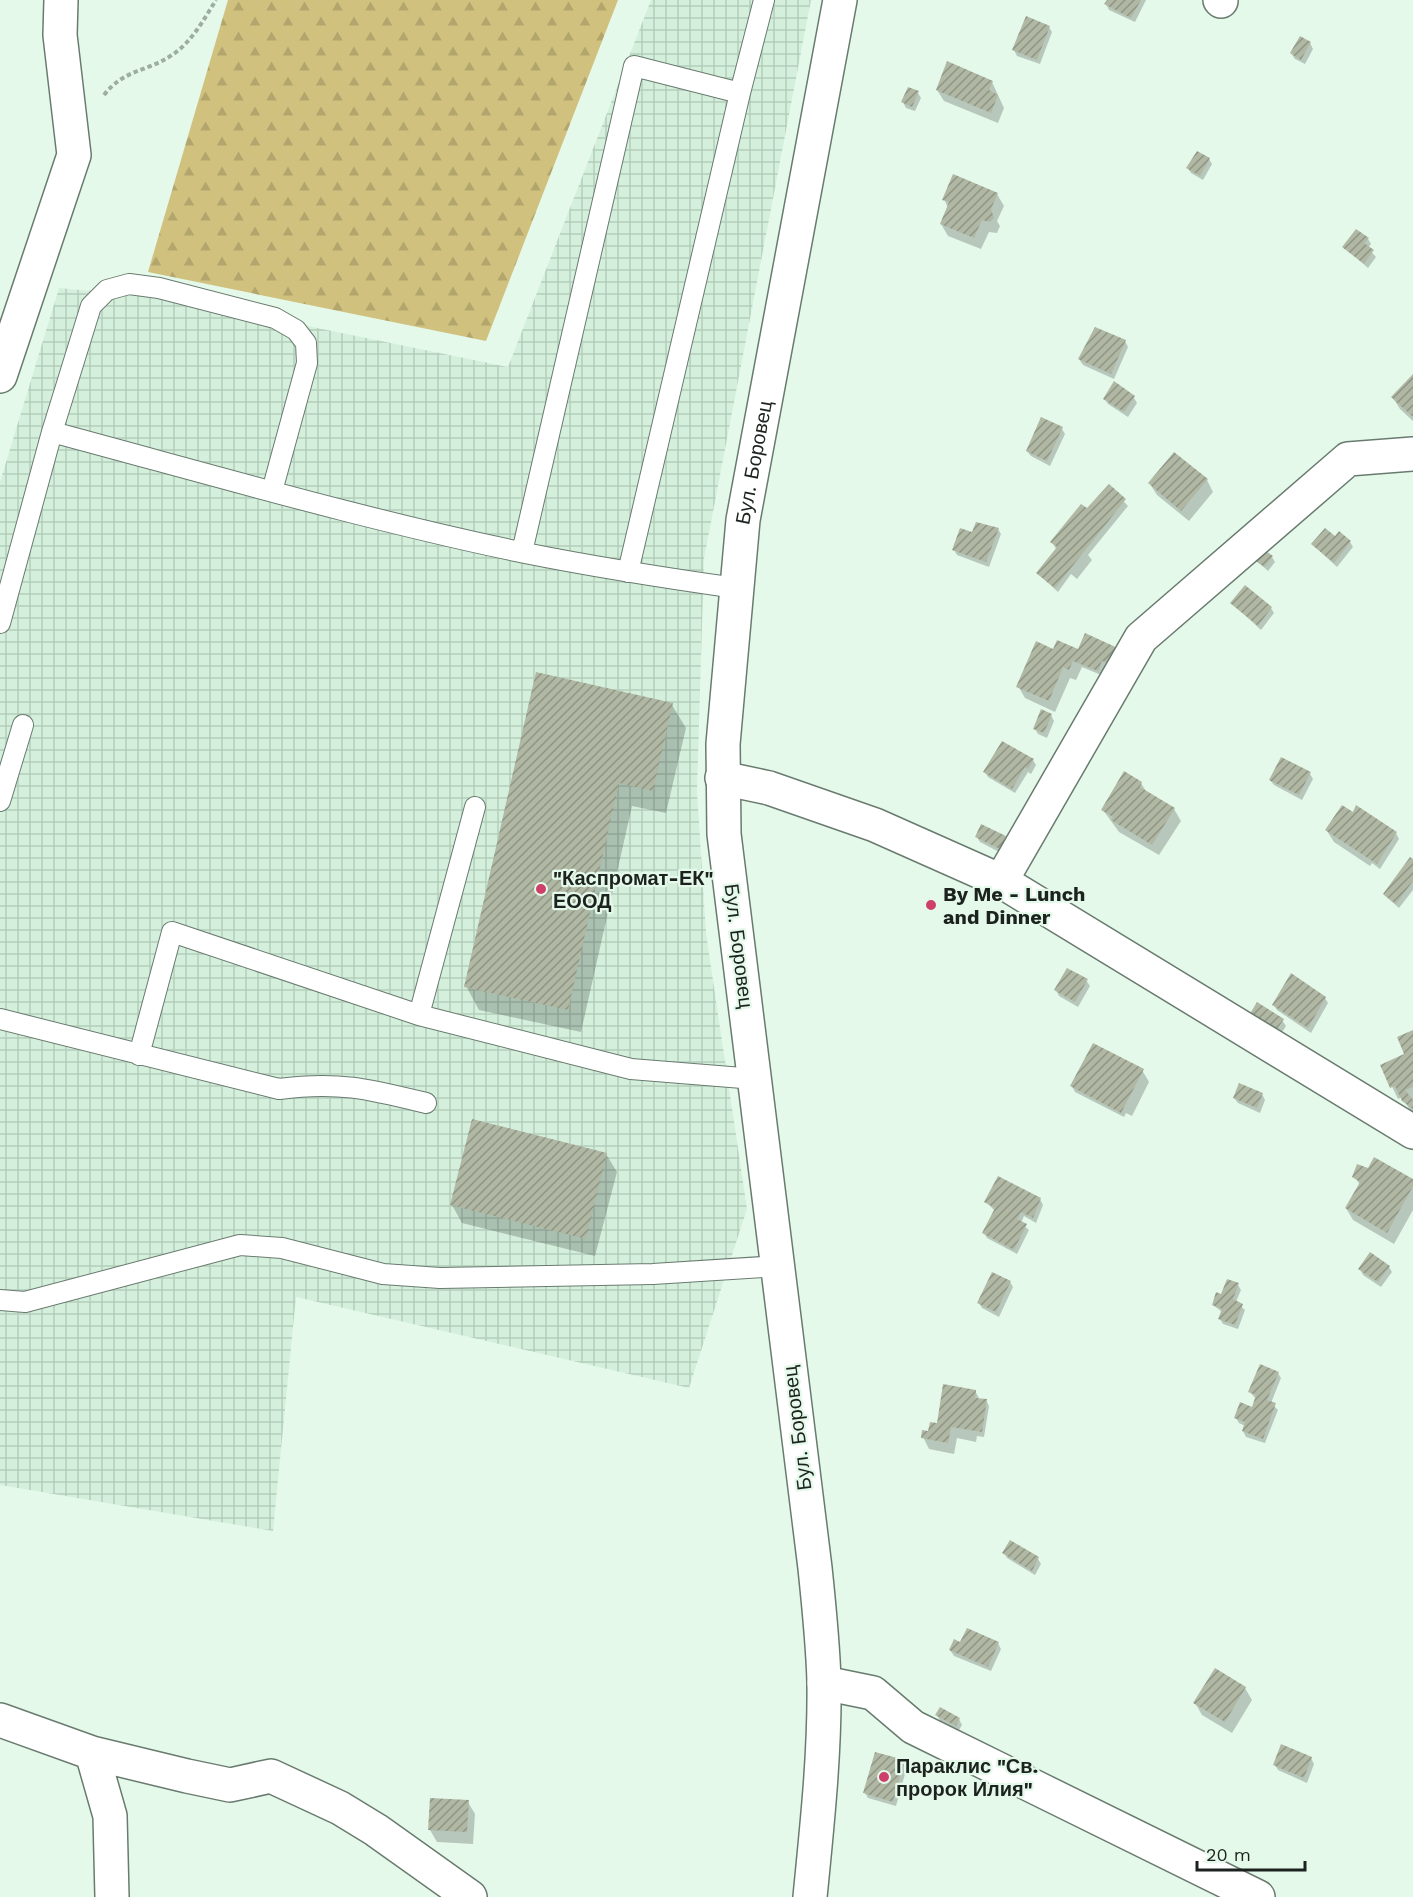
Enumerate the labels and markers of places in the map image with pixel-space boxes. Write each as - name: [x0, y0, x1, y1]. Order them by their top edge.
- place label: "Каспромат-ЕК" ЕООД: [553, 866, 713, 913]
- marker: "Каспромат-ЕК" ЕООД: [534, 882, 548, 896]
- place label: By Me - Lunch and Dinner: [943, 882, 1085, 929]
- marker: By Me - Lunch and Dinner: [924, 898, 938, 912]
- place label: Параклис "Св. пророк Илия": [896, 1754, 1038, 1801]
- marker: Параклис "Св. пророк Илия": [877, 1770, 891, 1784]

